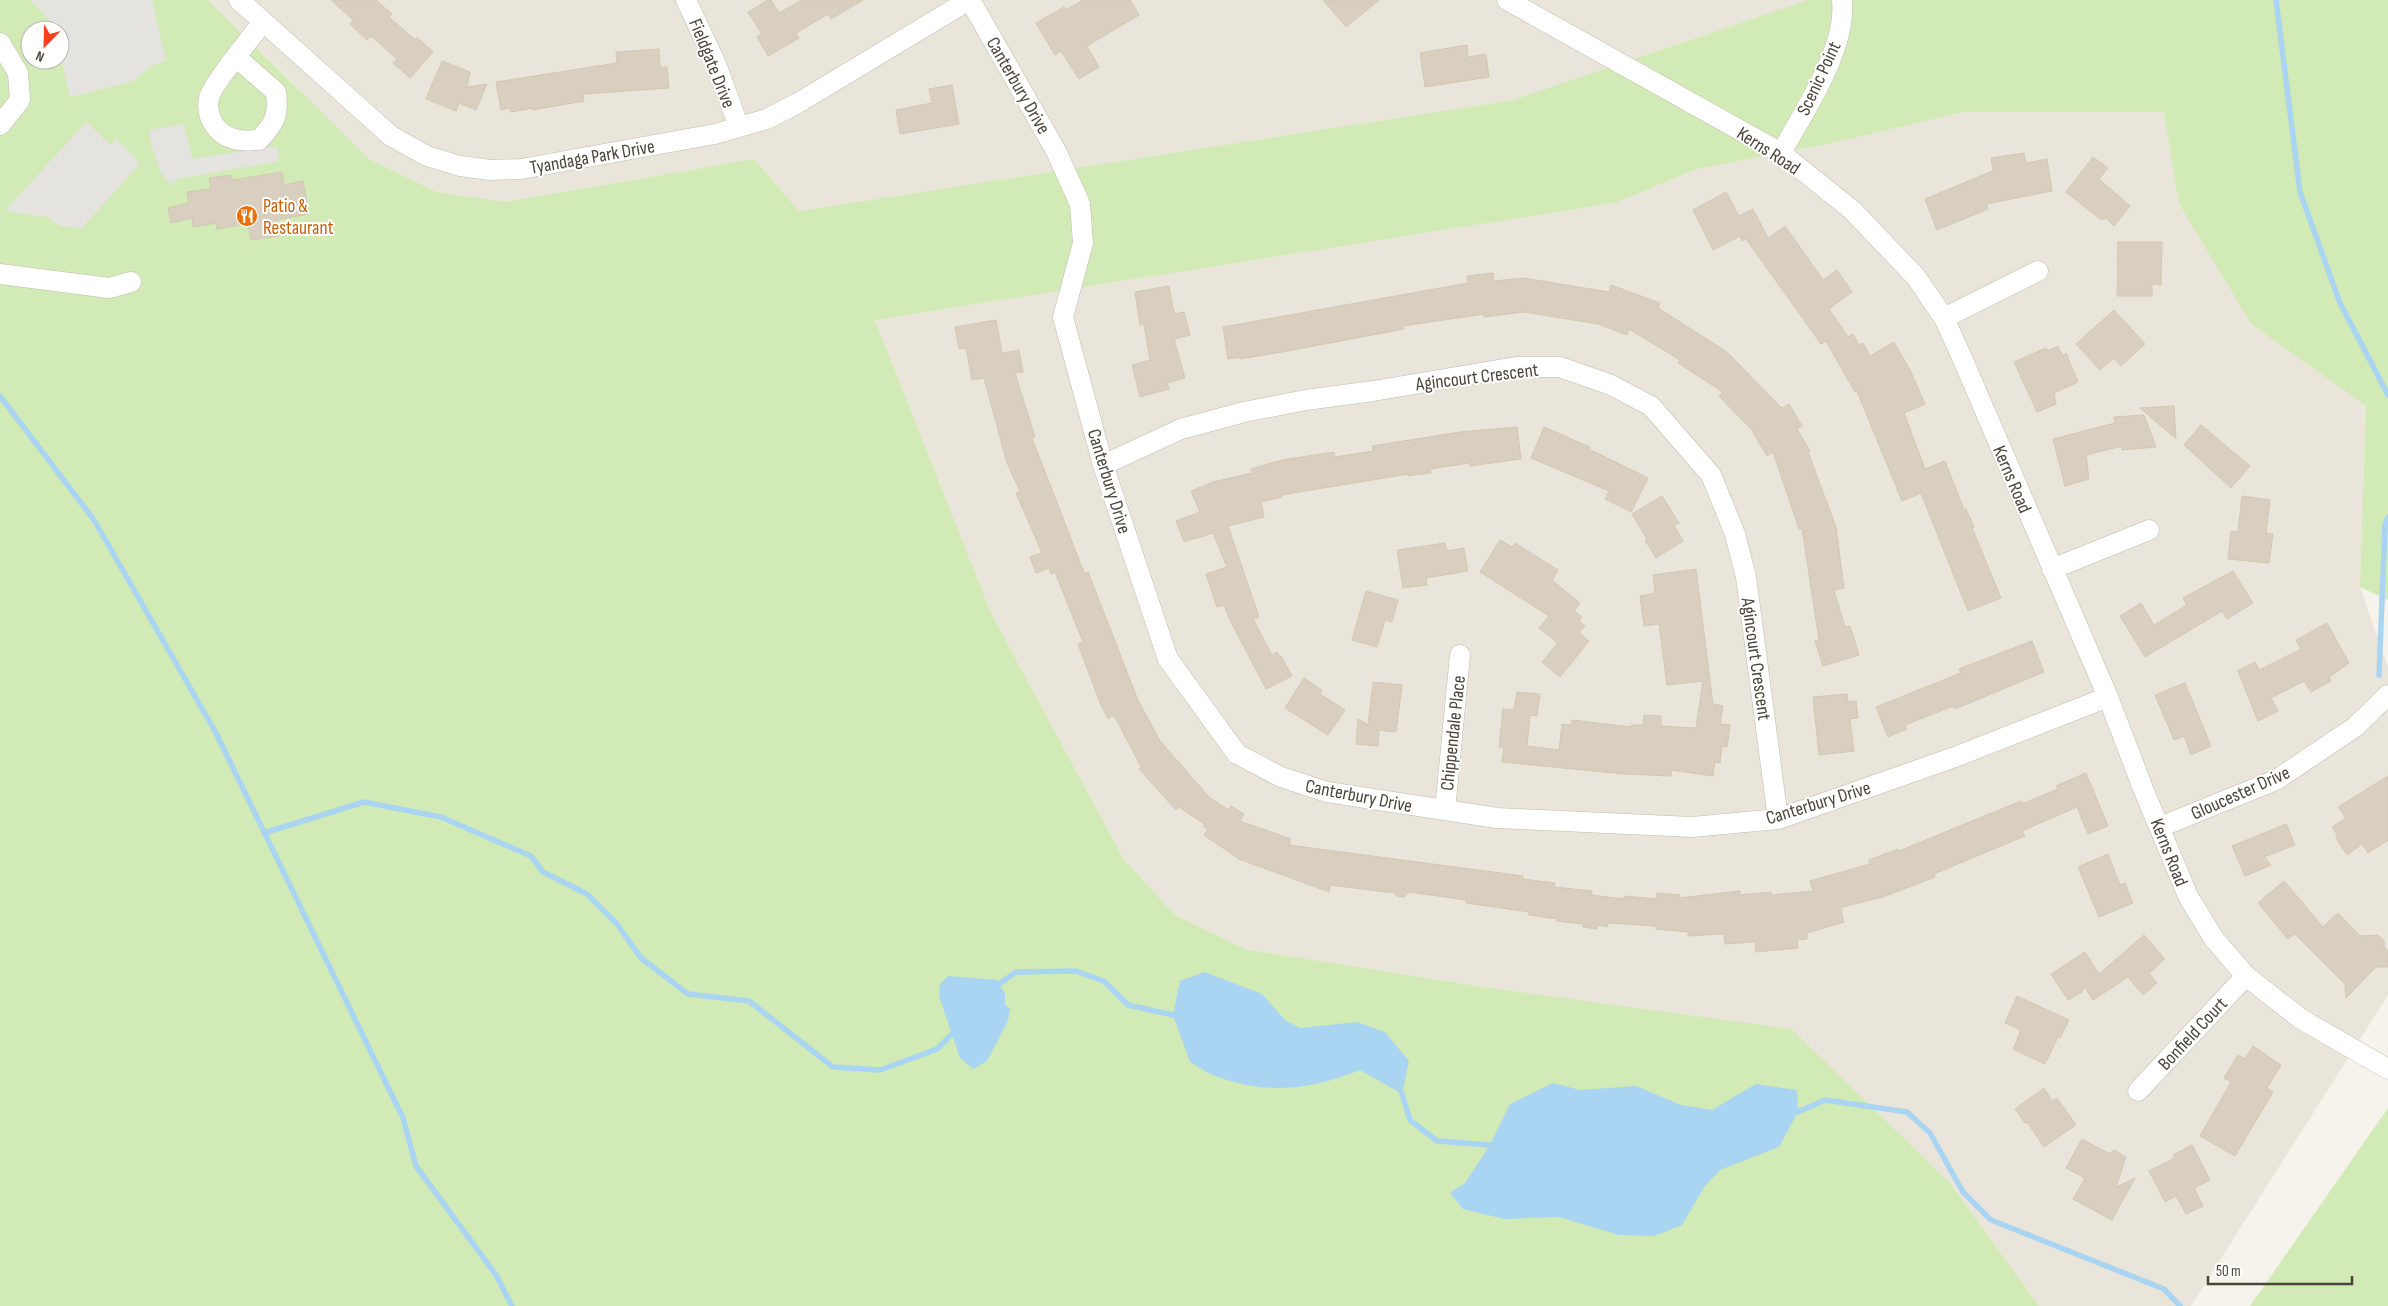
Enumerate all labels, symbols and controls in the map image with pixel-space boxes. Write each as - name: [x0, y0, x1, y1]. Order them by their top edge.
- street label: Fieldgate Drive: [683, 16, 740, 112]
- north arrow: [20, 20, 70, 70]
- street label: Canterbury Drive: [981, 33, 1055, 138]
- street label: Scenic Point: [1792, 38, 1847, 119]
- text: N: [33, 47, 47, 66]
- street label: Kerns Road: [1732, 122, 1804, 180]
- street label: Tyandaga Park Drive: [528, 135, 656, 180]
- place label: Patio & Restaurant: [263, 195, 334, 240]
- restaurant icon: Patio & Restaurant: [235, 204, 259, 228]
- street label: Agincourt Crescent: [1414, 359, 1540, 397]
- street label: Canterbury Drive: [1082, 426, 1135, 537]
- street label: Kerns Road: [1987, 442, 2036, 517]
- street label: Agincourt Crescent: [1735, 595, 1776, 722]
- street label: Chippendale Place: [1436, 674, 1471, 792]
- street label: Gloucester Drive: [2188, 761, 2294, 825]
- street label: Canterbury Drive: [1303, 775, 1414, 818]
- street label: Canterbury Drive: [1763, 777, 1874, 830]
- street label: Kerns Road: [2145, 815, 2193, 890]
- street label: Bonfield Court: [2154, 993, 2233, 1075]
- scale bar: [2208, 1254, 2352, 1286]
- text: 50 m: [2216, 1262, 2241, 1281]

